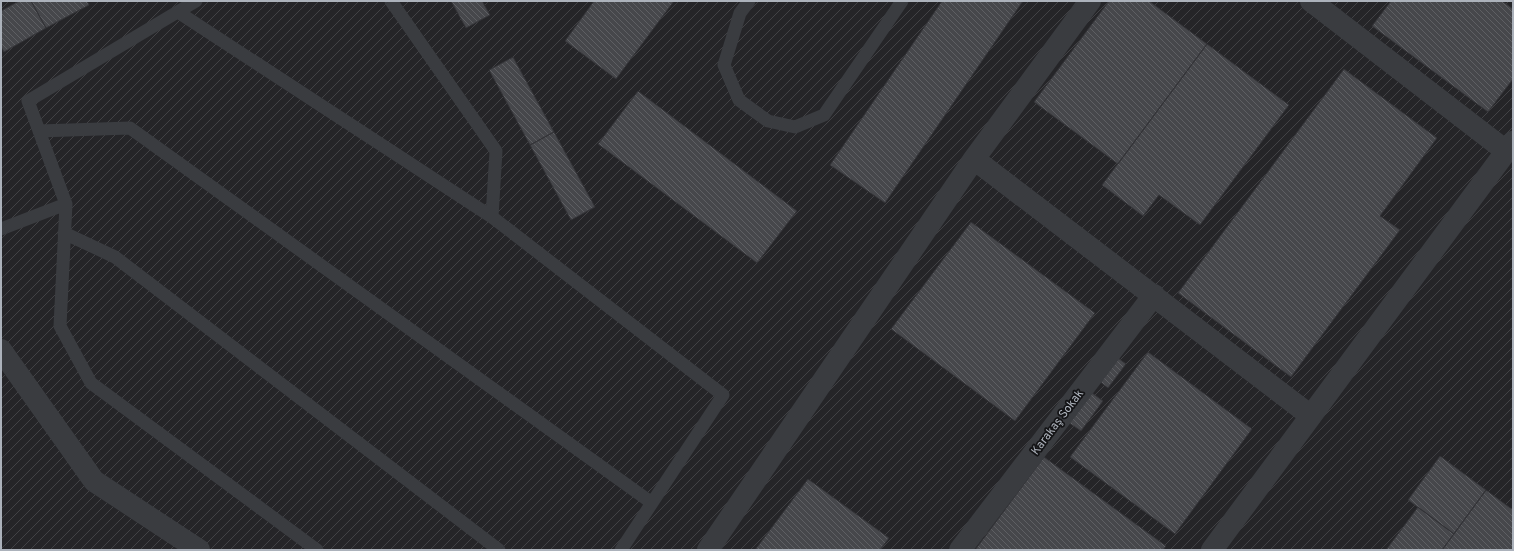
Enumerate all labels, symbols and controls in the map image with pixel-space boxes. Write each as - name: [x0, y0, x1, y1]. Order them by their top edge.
- street label: Karakaş Sokak: [1028, 387, 1088, 459]

